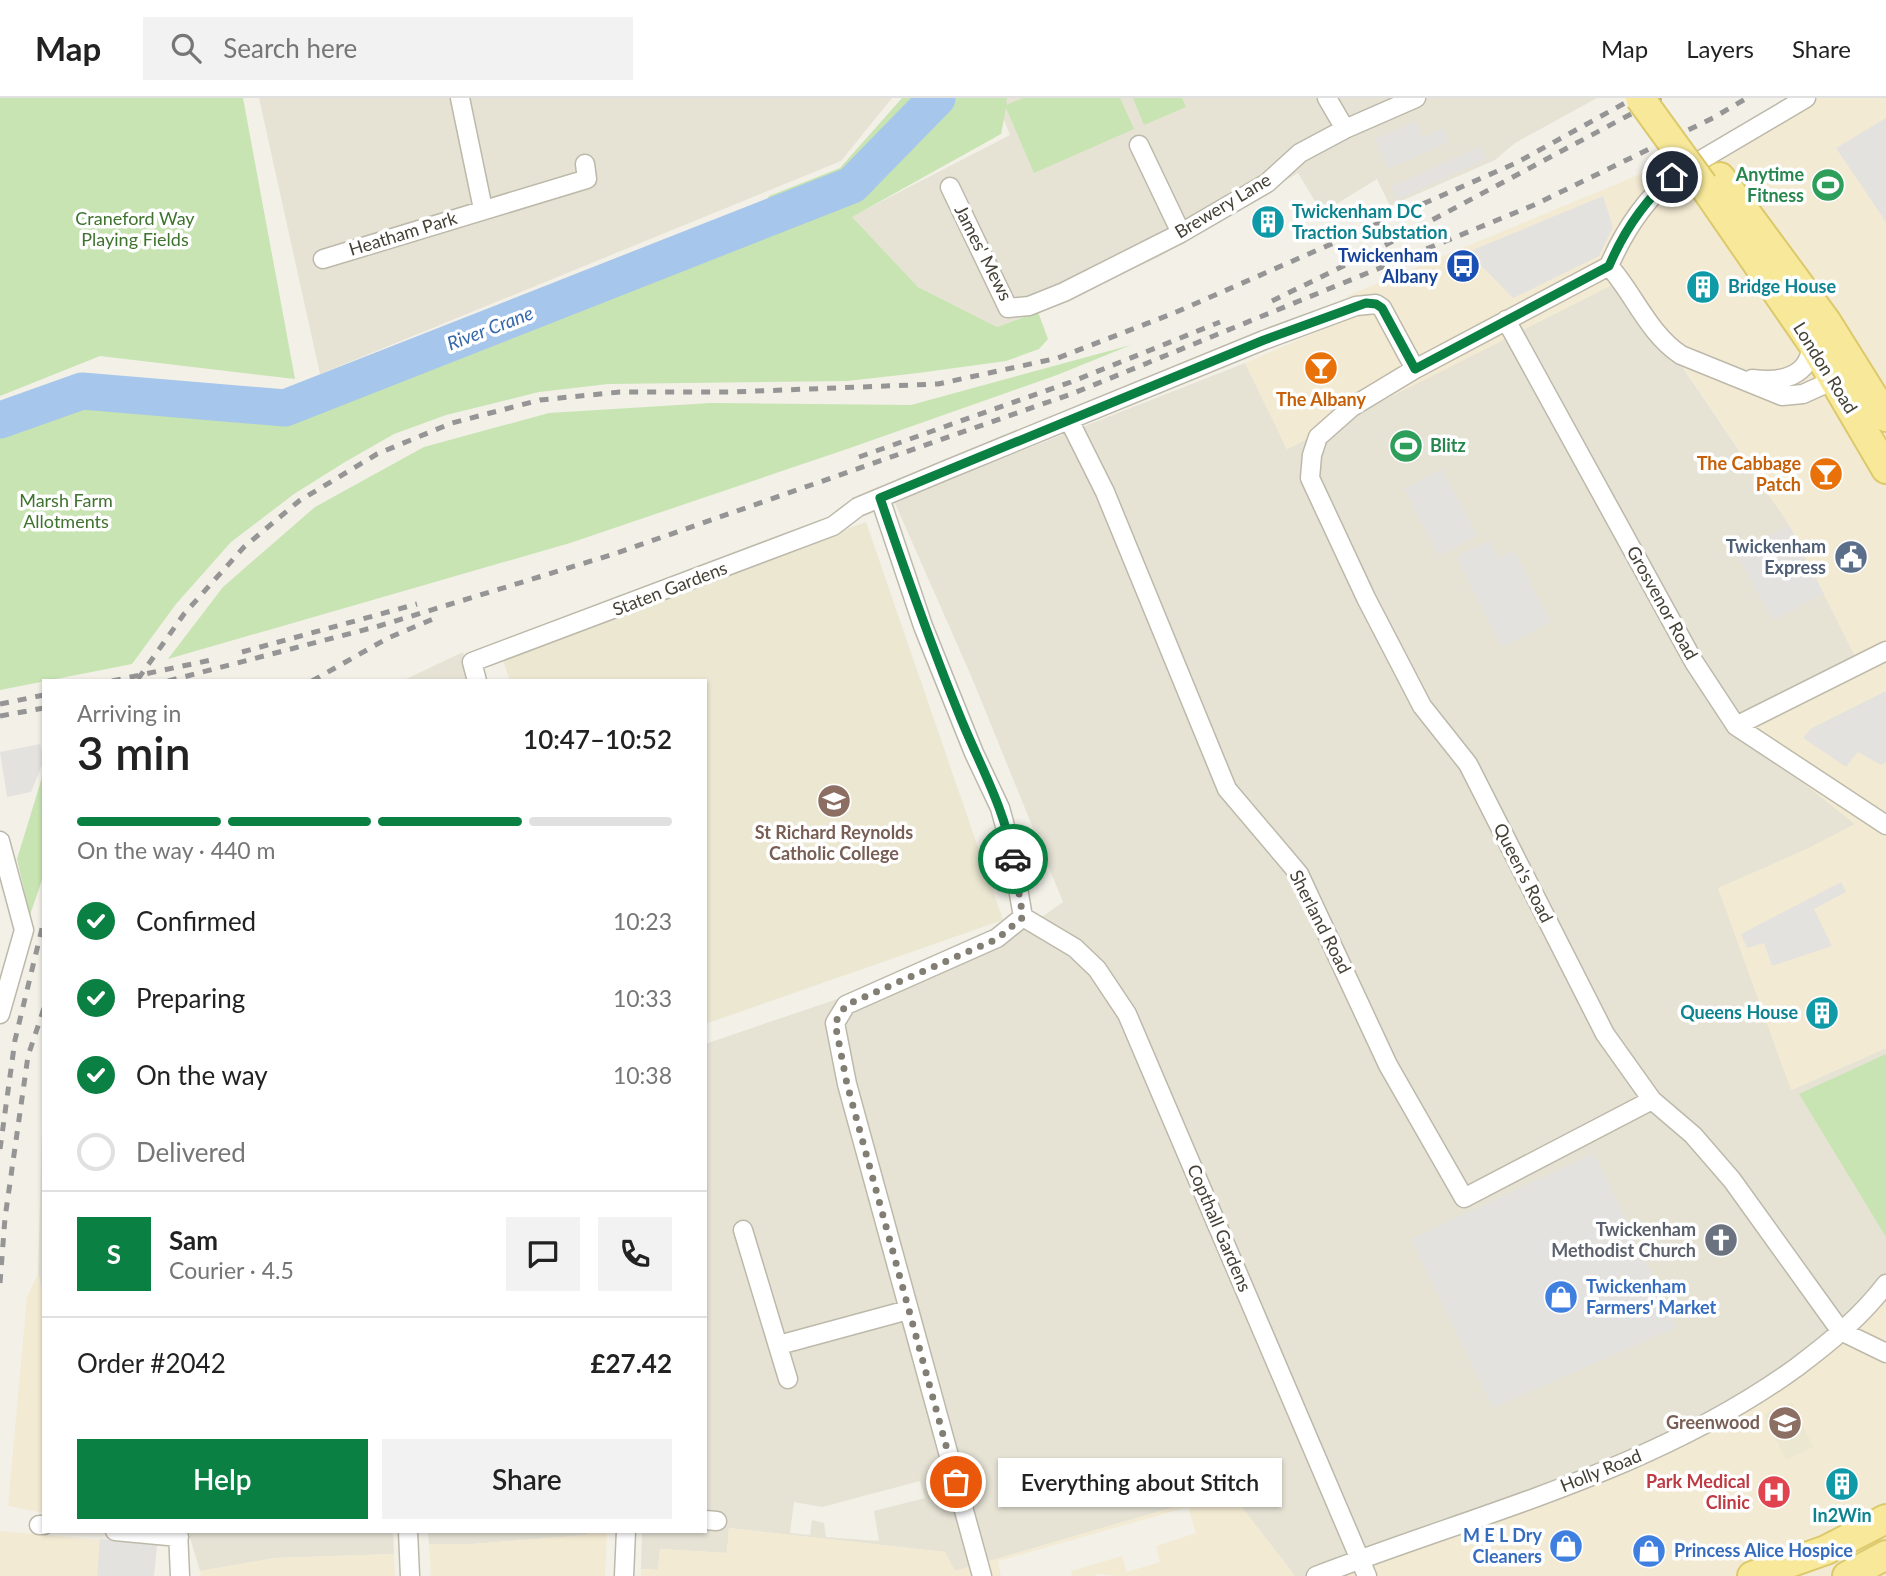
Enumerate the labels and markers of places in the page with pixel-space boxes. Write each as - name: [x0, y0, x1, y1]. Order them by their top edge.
- pin: [1642, 147, 1702, 207]
- place label: Anytime Fitness: [1735, 163, 1804, 206]
- sports icon: Anytime Fitness: [1809, 166, 1847, 204]
- place label: Twickenham DC Traction Substation: [1292, 200, 1448, 243]
- building icon: Twickenham DC Traction Substation: [1249, 203, 1287, 241]
- place label: Twickenham Albany: [1338, 244, 1439, 287]
- bus stop icon: Twickenham Albany: [1444, 247, 1482, 285]
- building icon: Bridge House: [1684, 268, 1722, 306]
- place label: Bridge House: [1728, 275, 1837, 297]
- bar icon: The Albany: [1302, 349, 1340, 387]
- place label: The Albany: [1276, 388, 1366, 410]
- sports icon: Blitz: [1387, 427, 1425, 465]
- place label: Blitz: [1430, 434, 1466, 456]
- place label: The Cabbage Patch: [1697, 452, 1801, 495]
- bar icon: The Cabbage Patch: [1807, 455, 1845, 493]
- place label: Twickenham Express: [1726, 535, 1826, 578]
- public building icon: Twickenham Express: [1832, 538, 1870, 576]
- school or university icon: St Richard Reynolds Catholic College: [815, 782, 853, 820]
- place label: St Richard Reynolds Catholic College: [755, 821, 913, 864]
- building icon: Queens House: [1803, 994, 1841, 1032]
- place label: Queens House: [1680, 1001, 1798, 1023]
- place label: Twickenham Methodist Church: [1551, 1218, 1696, 1261]
- church icon: Twickenham Methodist Church: [1702, 1221, 1740, 1259]
- place label: Twickenham Farmers' Market: [1586, 1275, 1717, 1318]
- shop icon: Twickenham Farmers' Market: [1542, 1278, 1580, 1316]
- school or university icon: Greenwood: [1766, 1404, 1804, 1442]
- place label: Greenwood: [1666, 1411, 1760, 1433]
- pin: [926, 1452, 986, 1512]
- callout: Everything about Stitch: [998, 1458, 1282, 1506]
- building icon: In2Win: [1823, 1465, 1861, 1503]
- place label: Park Medical Clinic: [1646, 1470, 1750, 1513]
- hospital icon: Park Medical Clinic: [1755, 1473, 1793, 1511]
- place label: In2Win: [1812, 1504, 1872, 1526]
- place label: M E L Dry Cleaners: [1463, 1524, 1543, 1567]
- shop icon: M E L Dry Cleaners: [1547, 1527, 1585, 1565]
- shop icon: Princess Alice Hospice: [1630, 1532, 1668, 1570]
- place label: Princess Alice Hospice: [1674, 1539, 1853, 1561]

